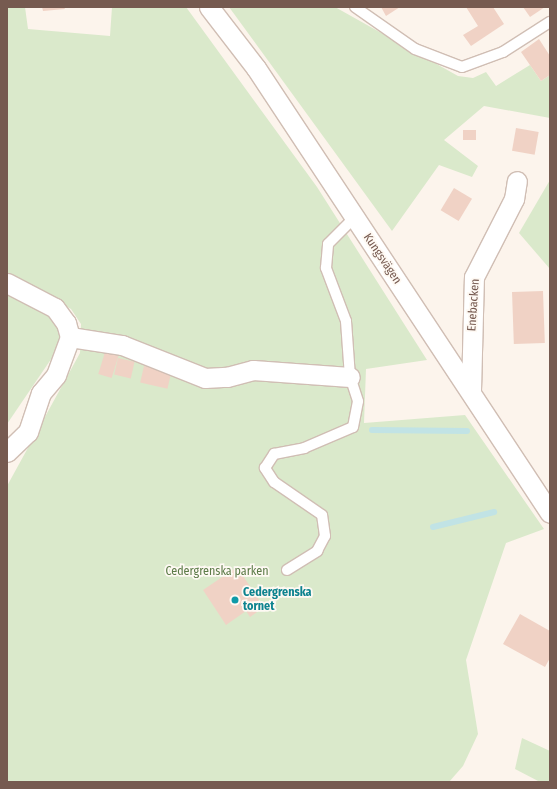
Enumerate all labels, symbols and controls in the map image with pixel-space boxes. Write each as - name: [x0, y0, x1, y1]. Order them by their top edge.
- street label: Kungsvägen: [360, 231, 404, 287]
- street label: Enebacken: [465, 278, 483, 332]
- park label: Cedergrenska parken: [165, 565, 269, 579]
- place label: Cedergrenska tornet: [243, 586, 312, 614]
- marker: Cedergrenska tornet: [230, 595, 240, 605]

